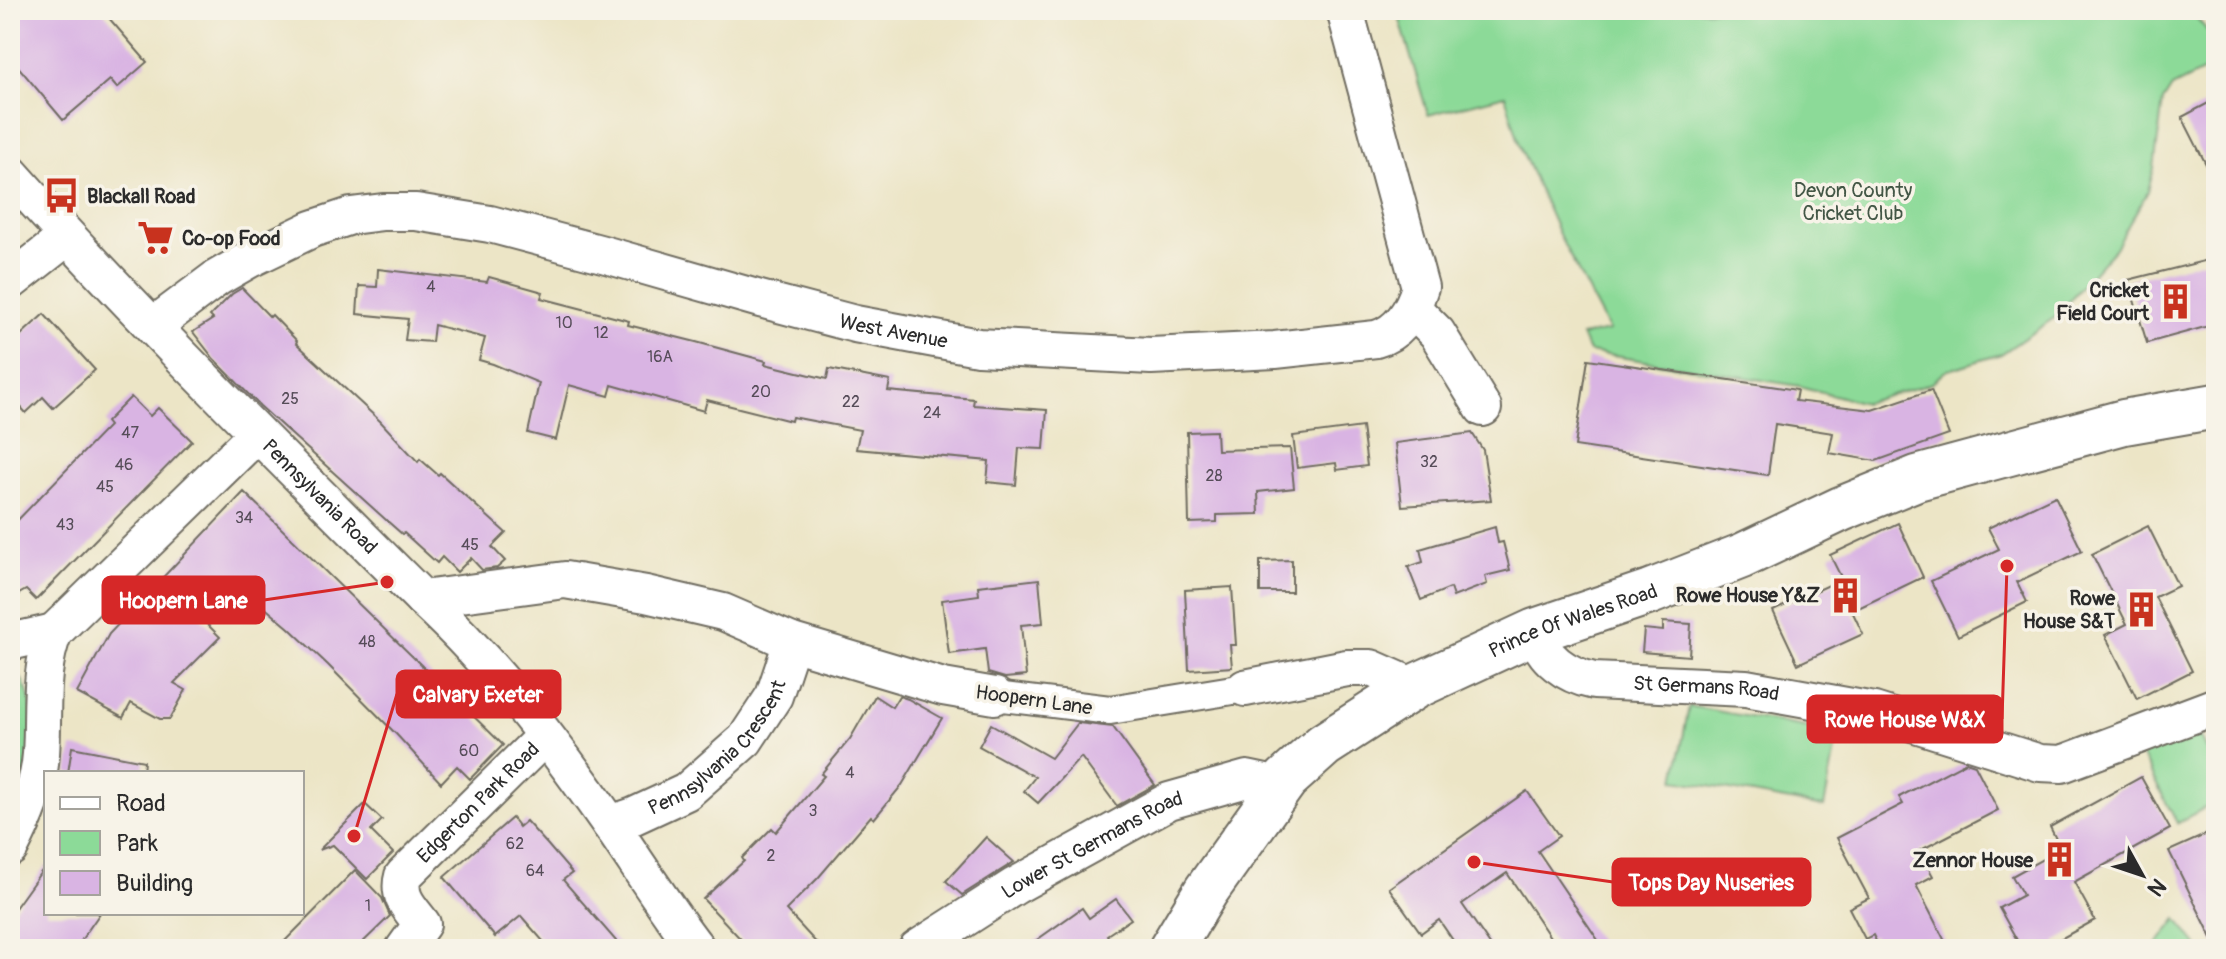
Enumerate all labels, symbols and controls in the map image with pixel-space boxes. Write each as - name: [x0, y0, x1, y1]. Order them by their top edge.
- bus stop icon: Blackall Road: [42, 177, 80, 215]
- park label: Devon County Cricket Club: [1794, 178, 1913, 226]
- place label: Blackall Road: [87, 184, 195, 209]
- supermarket icon: Co-op Food: [137, 219, 175, 257]
- place label: Co-op Food: [182, 226, 281, 251]
- house number: 4: [426, 277, 436, 297]
- place label: Cricket Field Court: [2056, 278, 2150, 326]
- building icon: Cricket Field Court: [2156, 283, 2194, 321]
- street label: West Avenue: [837, 308, 950, 354]
- house number: 10: [555, 313, 573, 333]
- house number: 12: [593, 323, 609, 343]
- house number: 16A: [647, 347, 673, 367]
- house number: 20: [751, 382, 771, 402]
- house number: 25: [281, 389, 299, 409]
- house number: 22: [842, 392, 860, 412]
- house number: 24: [923, 403, 941, 423]
- house number: 47: [121, 423, 139, 443]
- street label: Pennsylvania Road: [257, 433, 383, 559]
- house number: 32: [1420, 452, 1438, 472]
- house number: 46: [115, 455, 133, 475]
- house number: 28: [1205, 466, 1223, 486]
- house number: 45: [96, 477, 114, 497]
- house number: 34: [235, 508, 253, 528]
- house number: 43: [56, 515, 74, 535]
- house number: 45: [461, 535, 479, 555]
- building icon: Rowe House Y&Z: [1827, 576, 1865, 614]
- callout: Hoopern Lane: [103, 577, 264, 623]
- street label: Prince Of Wales Road: [1485, 578, 1661, 663]
- place label: Rowe House Y&Z: [1676, 583, 1820, 608]
- place label: Rowe House S&T: [2023, 586, 2116, 634]
- text: Hoopern Lane: [118, 587, 249, 615]
- building icon: Rowe House S&T: [2122, 591, 2160, 629]
- house number: 48: [358, 632, 376, 652]
- street label: St Germans Road: [1633, 670, 1781, 706]
- callout: Calvary Exeter: [397, 671, 560, 717]
- street label: Pennsylvania Crescent: [644, 676, 791, 820]
- street label: Hoopern Lane: [974, 679, 1094, 721]
- text: Calvary Exeter: [413, 681, 545, 709]
- callout: Rowe House W&X: [1808, 696, 2002, 742]
- text: Rowe House W&X: [1824, 706, 1986, 734]
- street label: Edgerton Park Road: [411, 736, 544, 868]
- house number: 60: [459, 741, 479, 761]
- house number: 4: [845, 763, 855, 783]
- legend: [44, 771, 304, 915]
- street label: Lower St Germans Road: [996, 785, 1185, 904]
- text: Road: [116, 789, 166, 818]
- house number: 3: [809, 801, 818, 821]
- text: Park: [116, 829, 158, 858]
- house number: 62: [506, 834, 524, 854]
- north arrow: [2102, 835, 2182, 915]
- building icon: Zennor House: [2040, 841, 2078, 879]
- house number: 2: [767, 846, 776, 866]
- place label: Zennor House: [1912, 848, 2034, 873]
- callout: Tops Day Nuseries: [1613, 859, 1810, 905]
- house number: 64: [526, 861, 544, 881]
- text: Building: [116, 869, 193, 898]
- text: Tops Day Nuseries: [1627, 869, 1794, 897]
- text: N: [2141, 873, 2172, 902]
- house number: 1: [365, 896, 371, 916]

